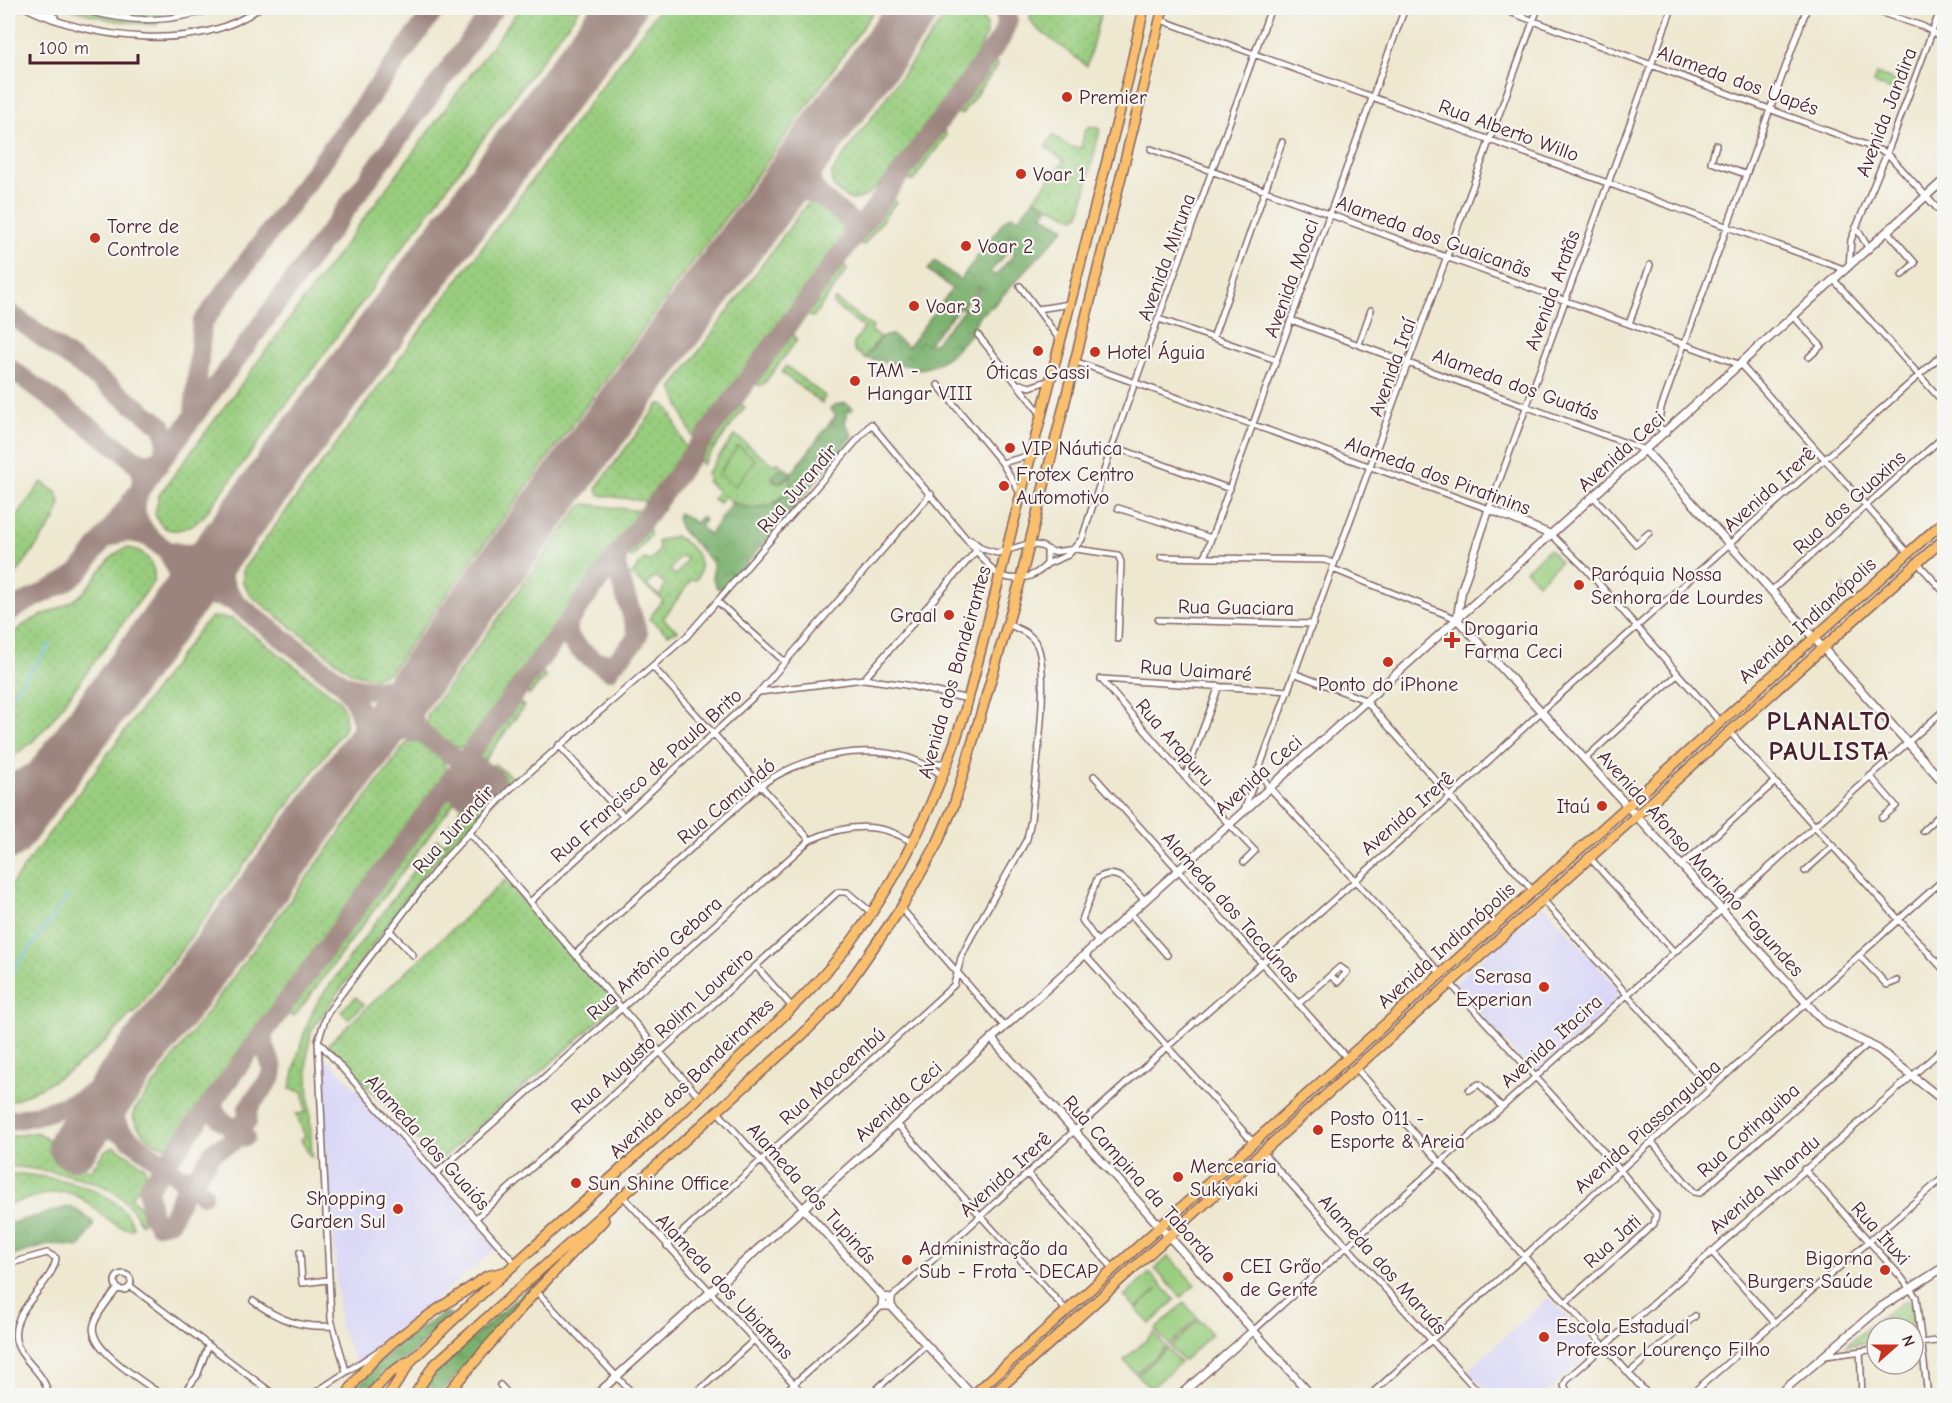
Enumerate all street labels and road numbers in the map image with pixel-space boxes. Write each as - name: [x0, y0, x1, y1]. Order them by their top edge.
- street label: Alameda dos Uapés: [1654, 41, 1821, 120]
- street label: Avenida Jandira: [1851, 44, 1922, 180]
- street label: Rua Alberto Willo: [1436, 94, 1582, 166]
- street label: Avenida Miruna: [1133, 190, 1200, 324]
- street label: Alameda dos Guaicanãs: [1333, 191, 1534, 282]
- street label: Avenida Moaci: [1259, 216, 1324, 341]
- street label: Avenida Aratãs: [1520, 227, 1585, 353]
- street label: Avenida Iraí: [1364, 314, 1421, 420]
- street label: Alameda dos Guatás: [1430, 344, 1602, 425]
- street label: Avenida Ceci: [1573, 406, 1670, 496]
- street label: Alameda dos Piratinins: [1342, 431, 1534, 520]
- street label: Rua Jurandir: [752, 439, 842, 538]
- street label: Avenida Irerê: [1719, 442, 1820, 537]
- street label: Rua dos Guaxins: [1788, 446, 1910, 559]
- street label: Avenida Indianópolis: [1734, 553, 1881, 688]
- street label: Avenida dos Bandeirantes: [913, 563, 996, 781]
- street label: Rua Guaciara: [1178, 595, 1294, 620]
- street label: Rua Uaimaré: [1139, 655, 1253, 686]
- street label: Rua Francisco de Paula Brito: [546, 683, 747, 867]
- street label: Rua Arapuru: [1131, 694, 1219, 790]
- street label: Avenida Ceci: [1210, 730, 1307, 820]
- street label: Avenida Afonso Mariano Fagundes: [1593, 745, 1808, 981]
- street label: Rua Camundó: [673, 754, 780, 849]
- street label: Avenida Irerê: [1356, 767, 1458, 860]
- street label: Rua Jurandir: [408, 781, 499, 878]
- street label: Alameda dos Tacaúnas: [1157, 827, 1305, 988]
- street label: Avenida Indianópolis: [1373, 878, 1520, 1013]
- street label: Rua Antônio Gebara: [582, 892, 727, 1025]
- street label: Rua Augusto Rolim Loureiro: [566, 942, 758, 1118]
- street label: Avenida Itacira: [1496, 990, 1607, 1093]
- street label: Avenida dos Bandeirantes: [604, 994, 779, 1163]
- street label: Rua Mocoembú: [775, 1023, 890, 1130]
- street label: Avenida Piassanguaba: [1569, 1055, 1725, 1198]
- street label: Avenida Ceci: [850, 1056, 947, 1146]
- street label: Alameda dos Guaiós: [361, 1070, 495, 1215]
- street label: Rua Cotinguiba: [1693, 1078, 1804, 1182]
- street label: Rua Campina da Taborda: [1058, 1091, 1221, 1268]
- street label: Alameda dos Tupinás: [742, 1118, 881, 1269]
- street label: Avenida Irerê: [955, 1127, 1056, 1222]
- street label: Avenida Nhandu: [1704, 1130, 1824, 1239]
- street label: Alameda dos Maruás: [1314, 1190, 1452, 1339]
- street label: Rua Ituxi: [1846, 1197, 1915, 1270]
- street label: Alameda dos Ubiatans: [651, 1209, 798, 1364]
- street label: Rua Jati: [1579, 1210, 1646, 1273]

